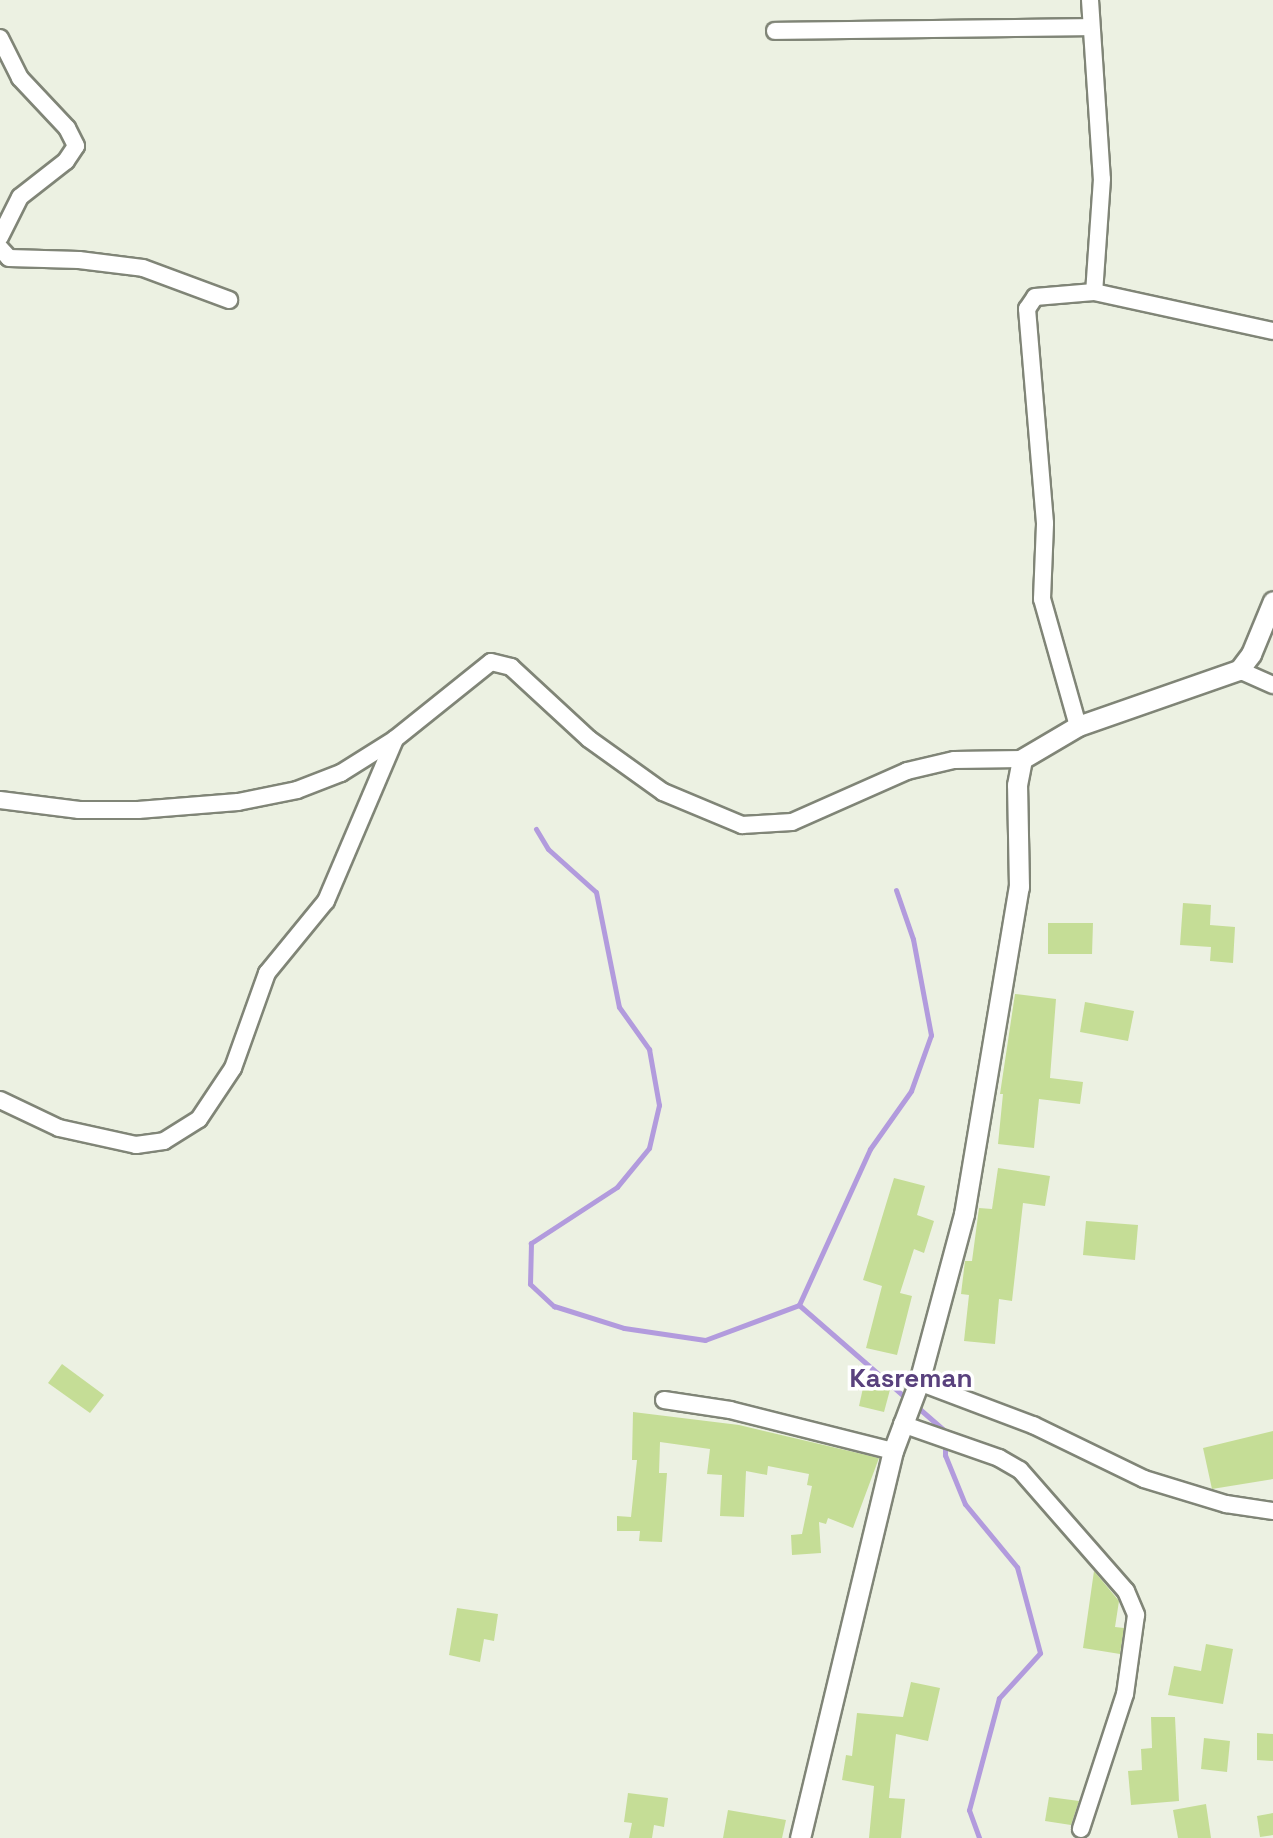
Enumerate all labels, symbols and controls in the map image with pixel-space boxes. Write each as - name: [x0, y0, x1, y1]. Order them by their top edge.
- district label: Kasreman: [850, 1363, 972, 1395]

